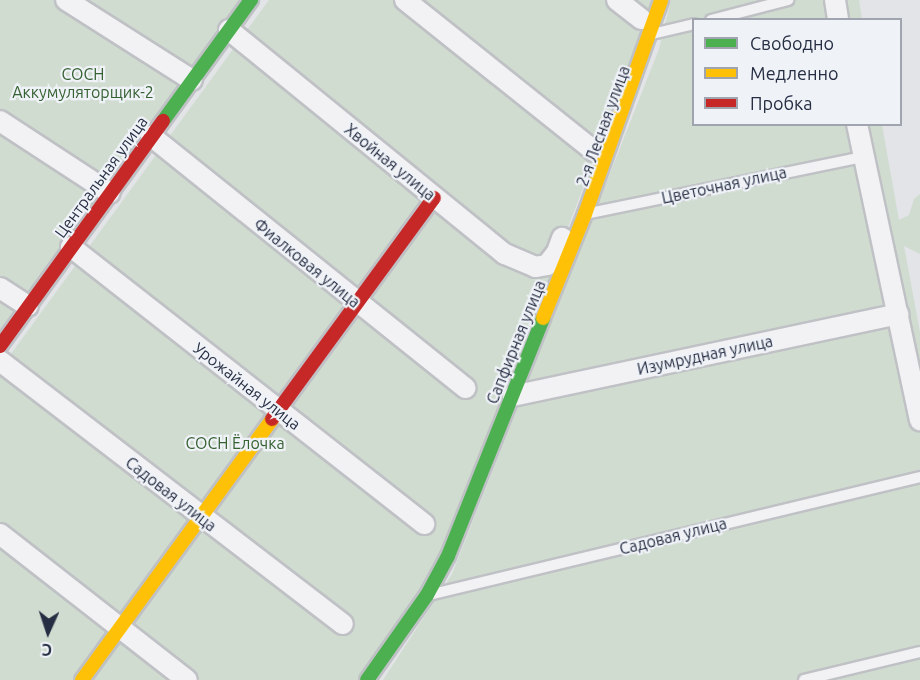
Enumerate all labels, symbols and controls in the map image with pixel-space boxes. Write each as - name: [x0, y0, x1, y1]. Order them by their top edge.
- legend: [692, 18, 902, 126]
- text: Свободно: [750, 33, 834, 53]
- street label: 2-я Лесная улица: [572, 63, 634, 189]
- text: Медленно: [750, 63, 839, 83]
- park label: СОСН Аккумуляторщик-2: [12, 64, 154, 102]
- text: Пробка: [750, 93, 813, 113]
- street label: Центральная улица: [50, 113, 152, 241]
- street label: Хвойная улица: [341, 120, 439, 204]
- street label: Цветочная улица: [660, 162, 788, 208]
- street label: Фиалковая улица: [250, 214, 364, 312]
- street label: Сапфирная улица: [482, 277, 550, 407]
- street label: Изумрудная улица: [635, 331, 775, 379]
- street label: Урожайная улица: [190, 338, 304, 434]
- park label: СОСН Ёлочка: [185, 433, 285, 453]
- street label: Садовая улица: [122, 453, 220, 535]
- street label: Садовая улица: [617, 513, 729, 559]
- north arrow: [18, 602, 78, 662]
- text: С: [41, 641, 53, 659]

